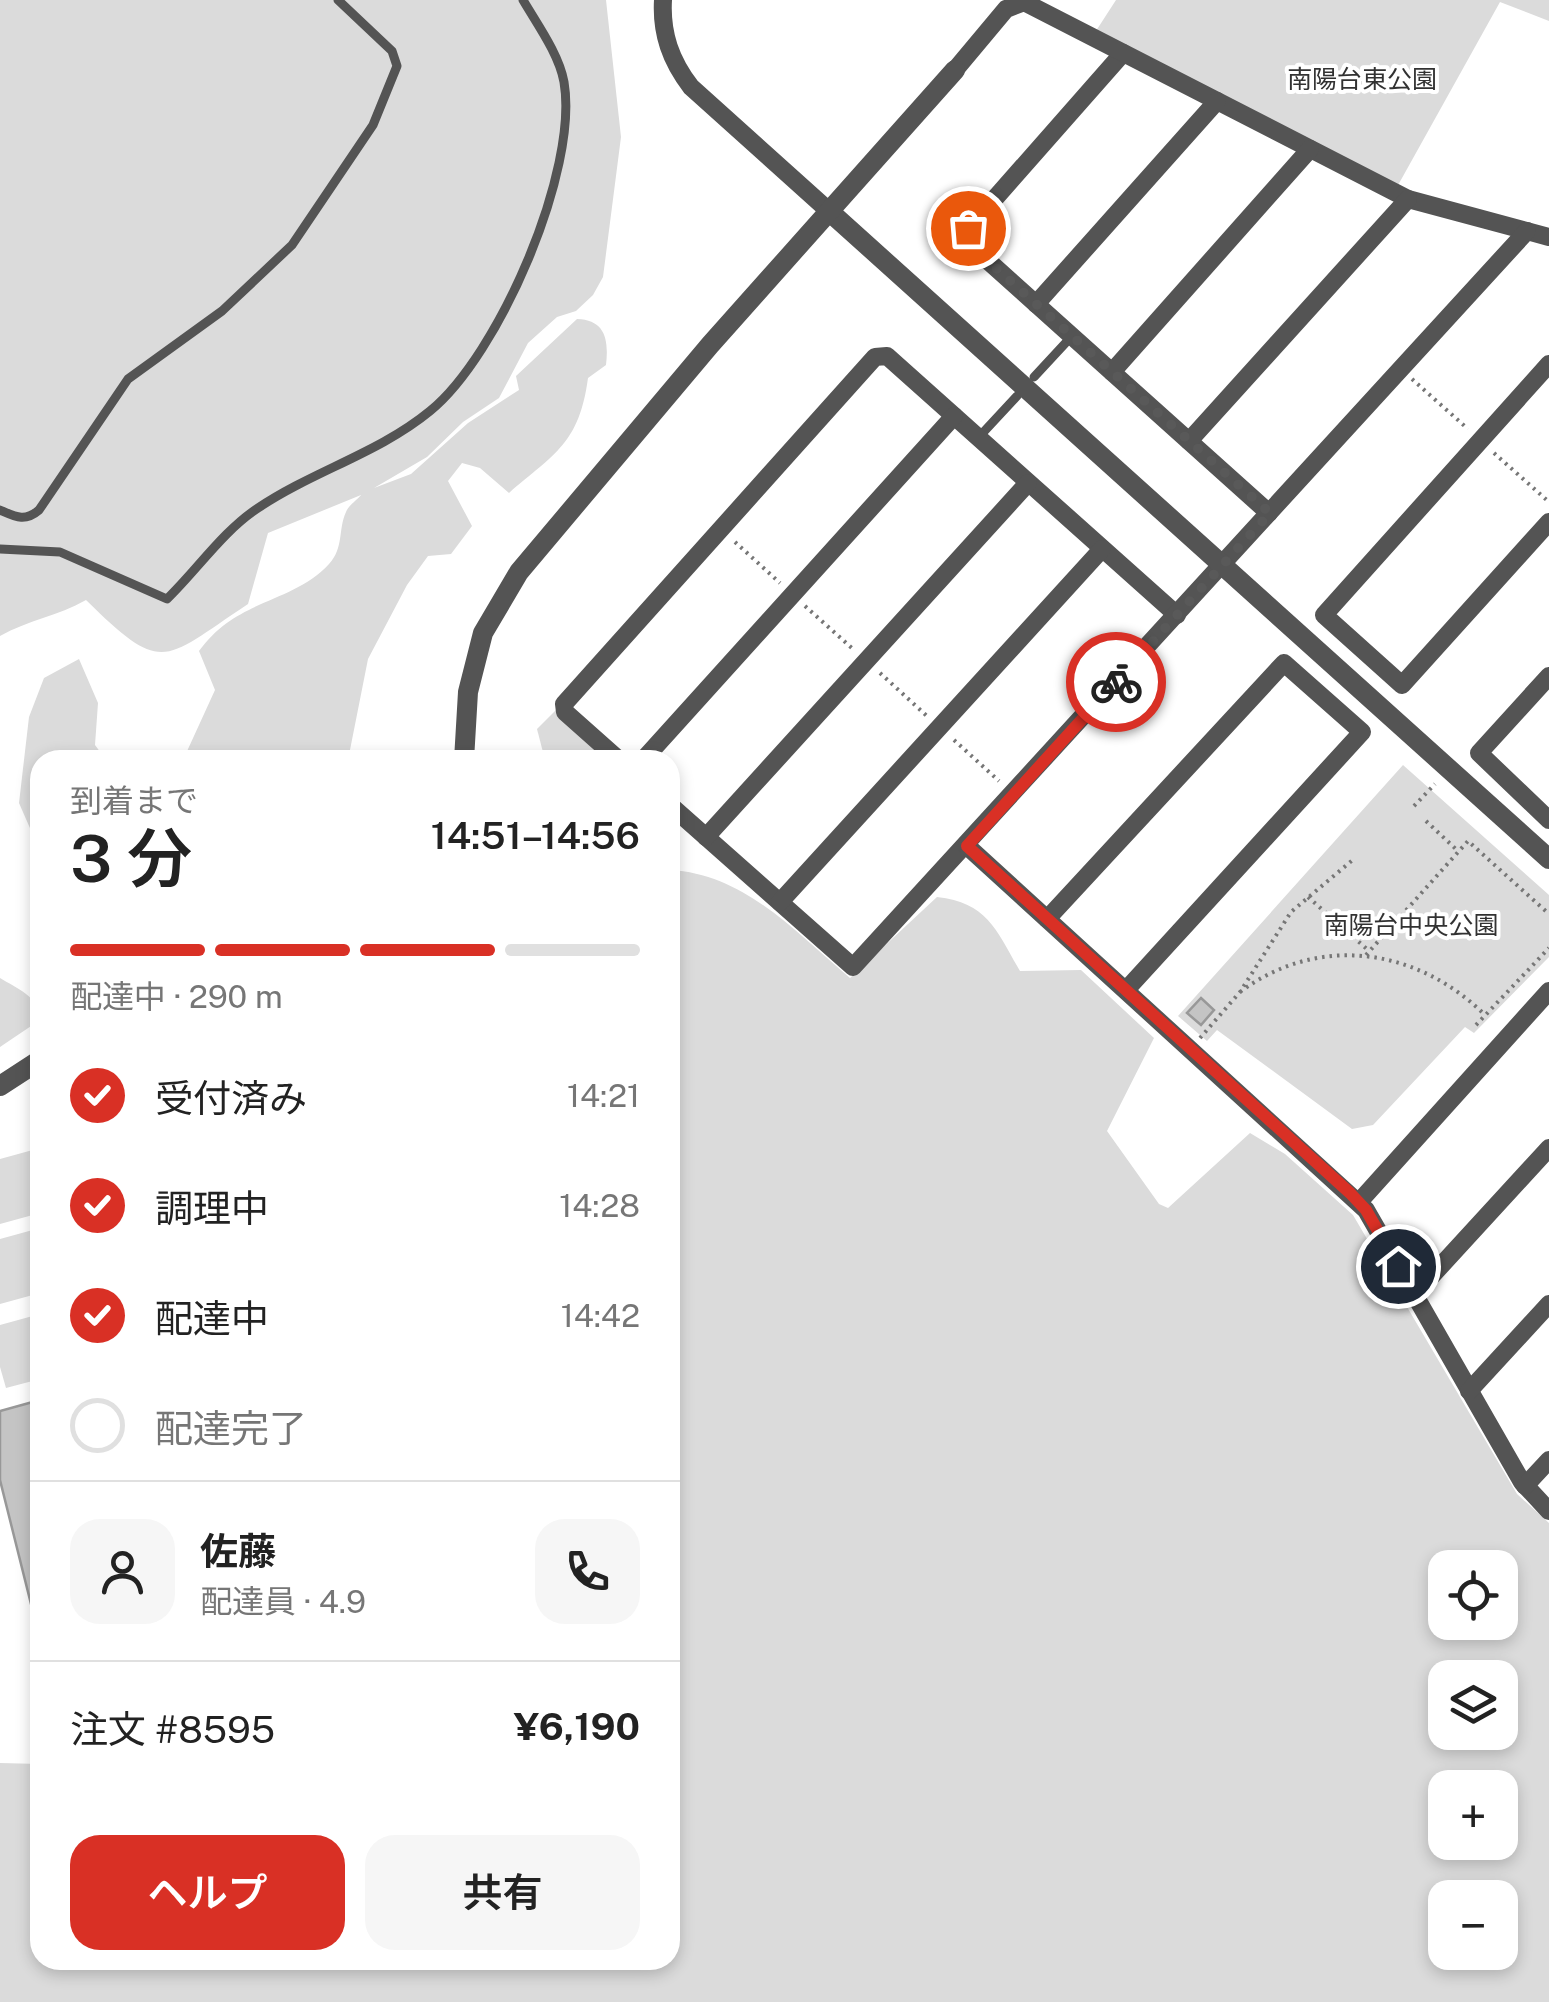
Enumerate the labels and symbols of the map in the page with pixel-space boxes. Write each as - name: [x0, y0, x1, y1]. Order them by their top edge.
- park label: 南陽台東公園: [1287, 64, 1437, 94]
- pin: [926, 186, 1011, 271]
- courier: [1066, 632, 1166, 732]
- park label: 南陽台中央公園: [1323, 910, 1499, 940]
- pin: [1356, 1224, 1441, 1309]

